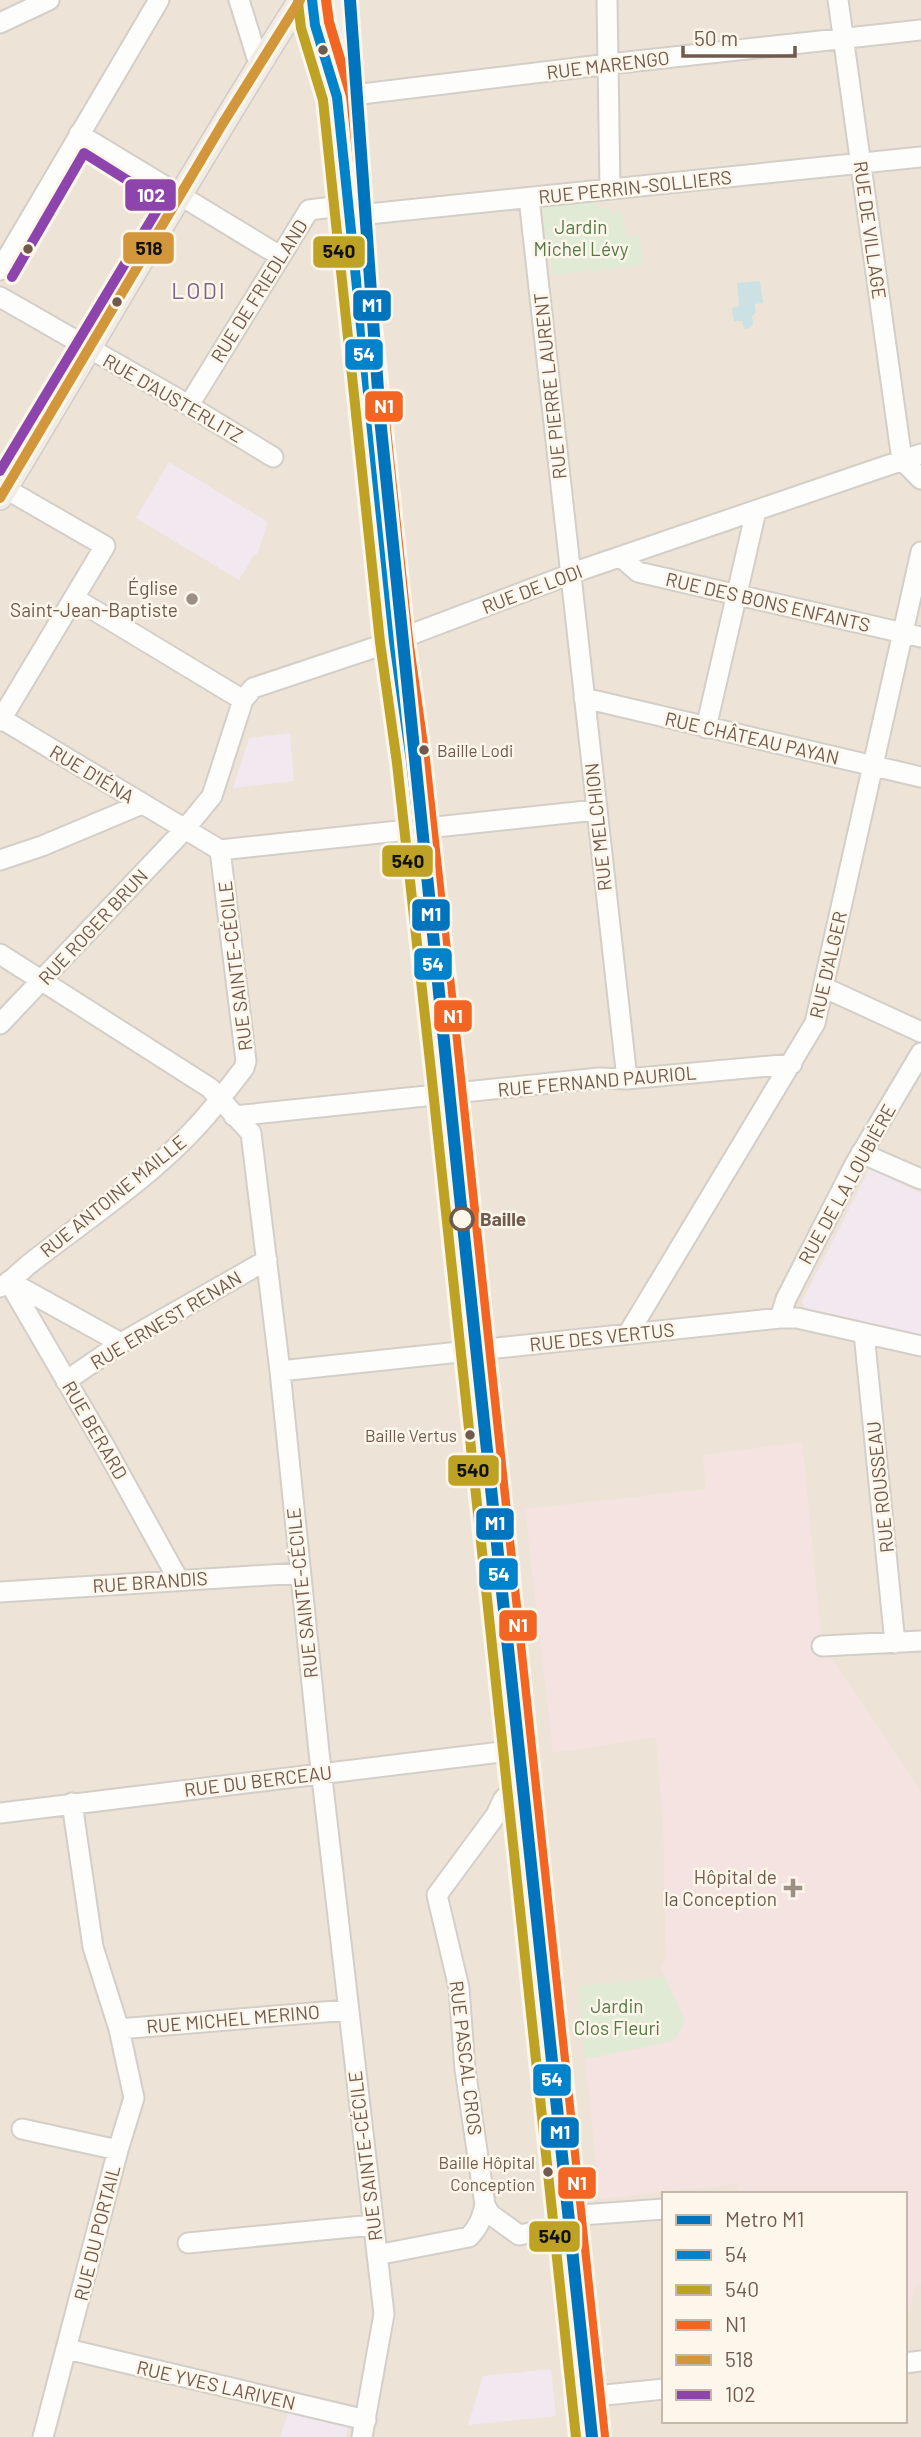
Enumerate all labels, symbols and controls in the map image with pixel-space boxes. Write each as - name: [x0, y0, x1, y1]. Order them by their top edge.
- scale bar: [683, 14, 795, 58]
- text: 50 m: [694, 25, 738, 50]
- unlabelled marker: [316, 43, 330, 57]
- street label: RUE MARENGO: [545, 46, 671, 83]
- street label: RUE DE VILLAGE: [849, 159, 892, 300]
- street label: RUE PERRIN-SOLLIERS: [537, 165, 733, 208]
- line badge: 102: [124, 178, 177, 212]
- text: 102: [137, 183, 165, 206]
- street label: RUE DE FRIEDLAND: [205, 215, 312, 366]
- park label: Jardin Michel Lévy: [533, 215, 629, 260]
- line badge: 518: [122, 231, 175, 265]
- line badge: 540: [312, 235, 366, 269]
- text: 518: [135, 236, 163, 259]
- text: 540: [323, 239, 355, 262]
- unlabelled marker: [21, 242, 35, 256]
- district label: LODI: [171, 276, 227, 304]
- line badge: M1: [352, 289, 392, 322]
- street label: RUE PIERRE LAURENT: [528, 292, 571, 481]
- text: M1: [362, 293, 382, 316]
- unlabelled marker: [110, 295, 124, 309]
- line badge: 54: [344, 338, 384, 371]
- text: 54: [353, 342, 375, 365]
- street label: RUE D'AUSTERLITZ: [99, 348, 247, 447]
- line badge: N1: [364, 390, 404, 423]
- text: N1: [374, 394, 394, 417]
- street label: RUE DE LODI: [478, 559, 585, 618]
- street label: RUE DES BONS ENFANTS: [664, 567, 873, 636]
- place label: Église Saint-Jean-Baptiste: [10, 576, 178, 621]
- marker: Église Saint-Jean-Baptiste: [184, 591, 200, 607]
- street label: RUE CHÂTEAU PAYAN: [663, 706, 841, 769]
- street label: RUE D'IÉNA: [46, 739, 139, 808]
- place label: Baille Lodi: [437, 740, 513, 760]
- marker: Baille Lodi: [417, 743, 431, 757]
- street label: RUE MELCHION: [579, 762, 616, 892]
- line badge: 540: [381, 844, 434, 878]
- text: 540: [392, 849, 424, 872]
- street label: RUE ROGER BRUN: [33, 864, 152, 989]
- street label: RUE SAINTE-CÉCILE: [213, 880, 256, 1052]
- line badge: M1: [411, 898, 451, 932]
- text: M1: [421, 902, 441, 925]
- street label: RUE D'ALGER: [804, 909, 851, 1021]
- line badge: 54: [413, 947, 453, 981]
- text: 54: [422, 952, 444, 975]
- line badge: N1: [433, 999, 473, 1033]
- text: N1: [443, 1004, 463, 1027]
- street label: RUE FERNAND PAURIOL: [497, 1060, 697, 1101]
- street label: RUE DE LA LOUBIÈRE: [793, 1100, 900, 1268]
- street label: RUE ANTOINE MAILLE: [35, 1130, 190, 1262]
- marker: Baille: [450, 1207, 474, 1231]
- place label: Baille: [480, 1207, 526, 1230]
- street label: RUE ERNEST RENAN: [86, 1265, 245, 1374]
- street label: RUE DES VERTUS: [528, 1317, 676, 1356]
- street label: RUE BERARD: [58, 1376, 133, 1483]
- street label: RUE ROUSSEAU: [861, 1420, 898, 1554]
- place label: Baille Vertus: [365, 1425, 457, 1445]
- marker: Baille Vertus: [463, 1428, 477, 1442]
- line badge: 540: [447, 1454, 500, 1487]
- text: 540: [457, 1458, 489, 1481]
- street label: RUE SAINTE-CÉCILE: [281, 1507, 322, 1679]
- line badge: M1: [475, 1507, 515, 1541]
- text: M1: [485, 1511, 505, 1534]
- line badge: 54: [478, 1557, 519, 1591]
- text: 54: [488, 1562, 510, 1585]
- street label: RUE BRANDIS: [92, 1566, 208, 1597]
- line badge: N1: [498, 1609, 538, 1642]
- text: N1: [508, 1613, 528, 1636]
- street label: RUE DU BERCEAU: [183, 1760, 333, 1801]
- place label: Hôpital de la Conception: [664, 1865, 777, 1910]
- marker: Hôpital de la Conception: [783, 1878, 803, 1898]
- street label: RUE PASCAL CROS: [446, 1979, 487, 2137]
- park label: Jardin Clos Fleuri: [574, 1994, 660, 2039]
- street label: RUE MICHEL MERINO: [145, 1999, 321, 2038]
- line badge: 54: [532, 2063, 572, 2097]
- text: 54: [541, 2067, 563, 2090]
- street label: RUE SAINTE-CÉCILE: [343, 2070, 386, 2242]
- line badge: M1: [540, 2116, 580, 2149]
- text: M1: [550, 2120, 570, 2143]
- place label: Baille Hôpital Conception: [438, 2152, 535, 2194]
- street label: RUE DU PORTAIL: [69, 2163, 125, 2303]
- marker: Baille Hôpital Conception: [541, 2165, 555, 2179]
- line badge: N1: [557, 2166, 597, 2200]
- text: N1: [567, 2171, 587, 2194]
- legend: [662, 2192, 907, 2423]
- text: Metro M1: [725, 2206, 804, 2231]
- line badge: 540: [528, 2220, 581, 2253]
- text: 540: [539, 2224, 571, 2247]
- text: 54: [725, 2241, 747, 2266]
- text: 540: [725, 2276, 759, 2301]
- text: N1: [725, 2311, 747, 2336]
- text: 518: [725, 2346, 754, 2371]
- street label: RUE YVES LARIVEN: [134, 2355, 298, 2414]
- text: 102: [725, 2381, 755, 2406]

